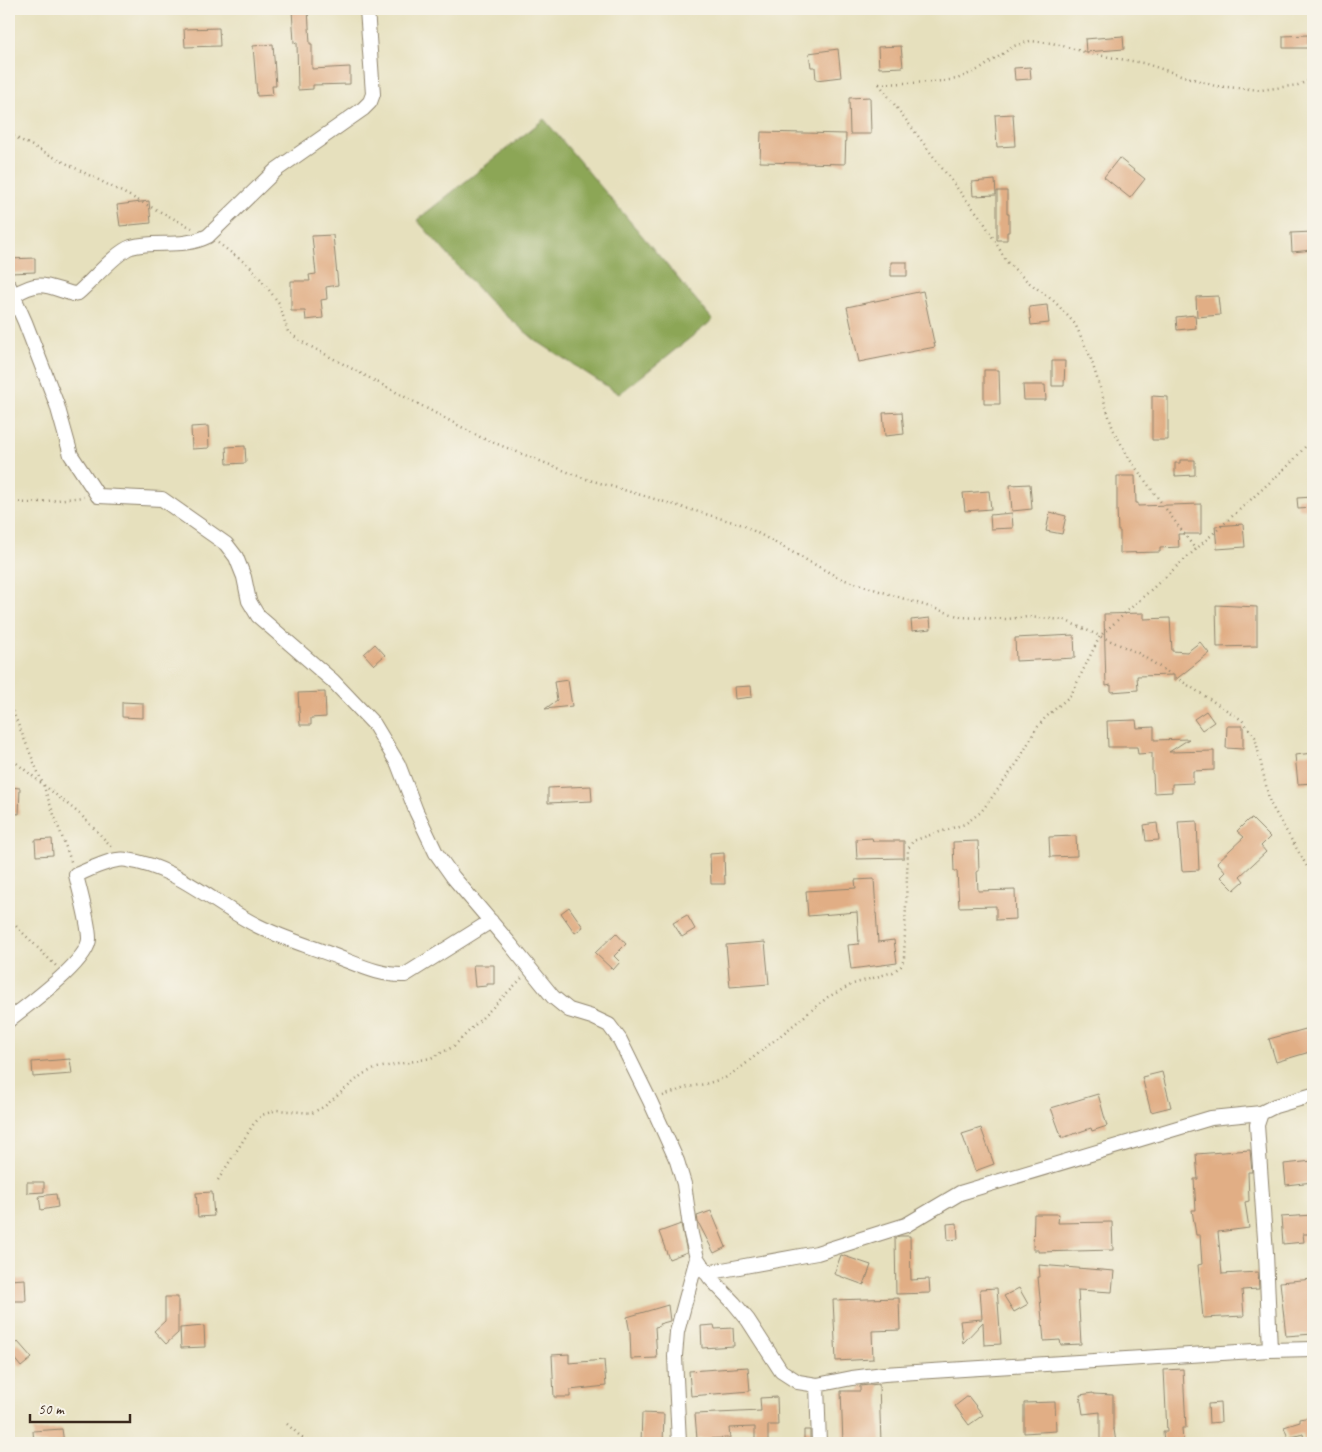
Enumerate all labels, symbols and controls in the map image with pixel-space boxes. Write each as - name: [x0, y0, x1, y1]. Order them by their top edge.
- scale bar: [30, 1392, 130, 1424]
- text: 50 m: [38, 1400, 65, 1419]

